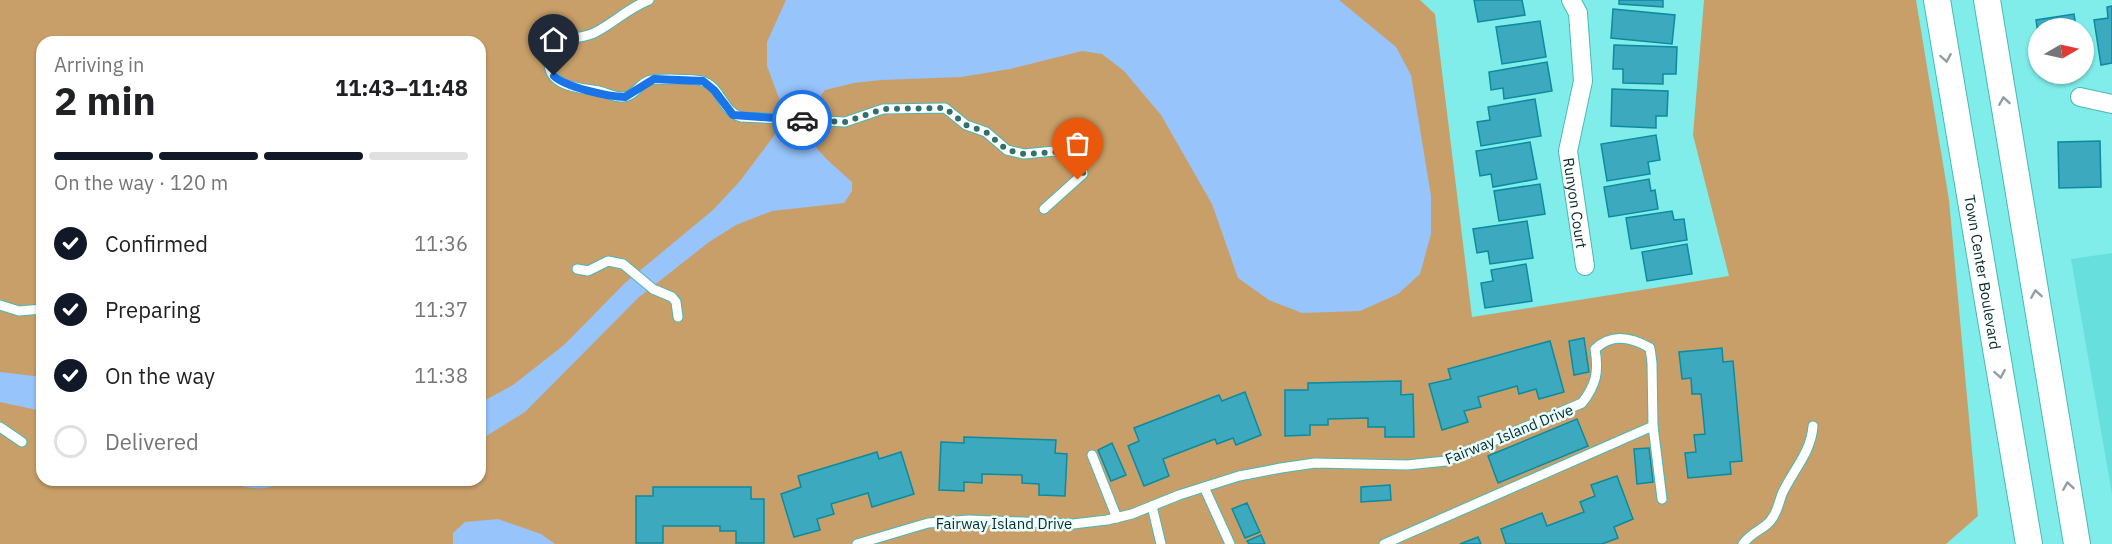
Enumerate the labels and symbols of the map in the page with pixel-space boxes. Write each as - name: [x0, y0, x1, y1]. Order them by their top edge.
- pin: [528, 14, 579, 76]
- north arrow: [2028, 18, 2094, 84]
- one-way arrow: [1940, 53, 1952, 62]
- courier: [772, 90, 832, 150]
- one-way arrow: [1998, 97, 2011, 107]
- pin: [1052, 118, 1103, 180]
- street label: Runyon Court: [1560, 156, 1592, 250]
- street label: Town Center Boulevard: [1961, 193, 2005, 351]
- one-way arrow: [2030, 289, 2043, 299]
- one-way arrow: [1993, 369, 2006, 379]
- street label: Fairway Island Drive: [1442, 400, 1576, 468]
- one-way arrow: [2062, 482, 2074, 491]
- street label: Fairway Island Drive: [936, 514, 1072, 533]

